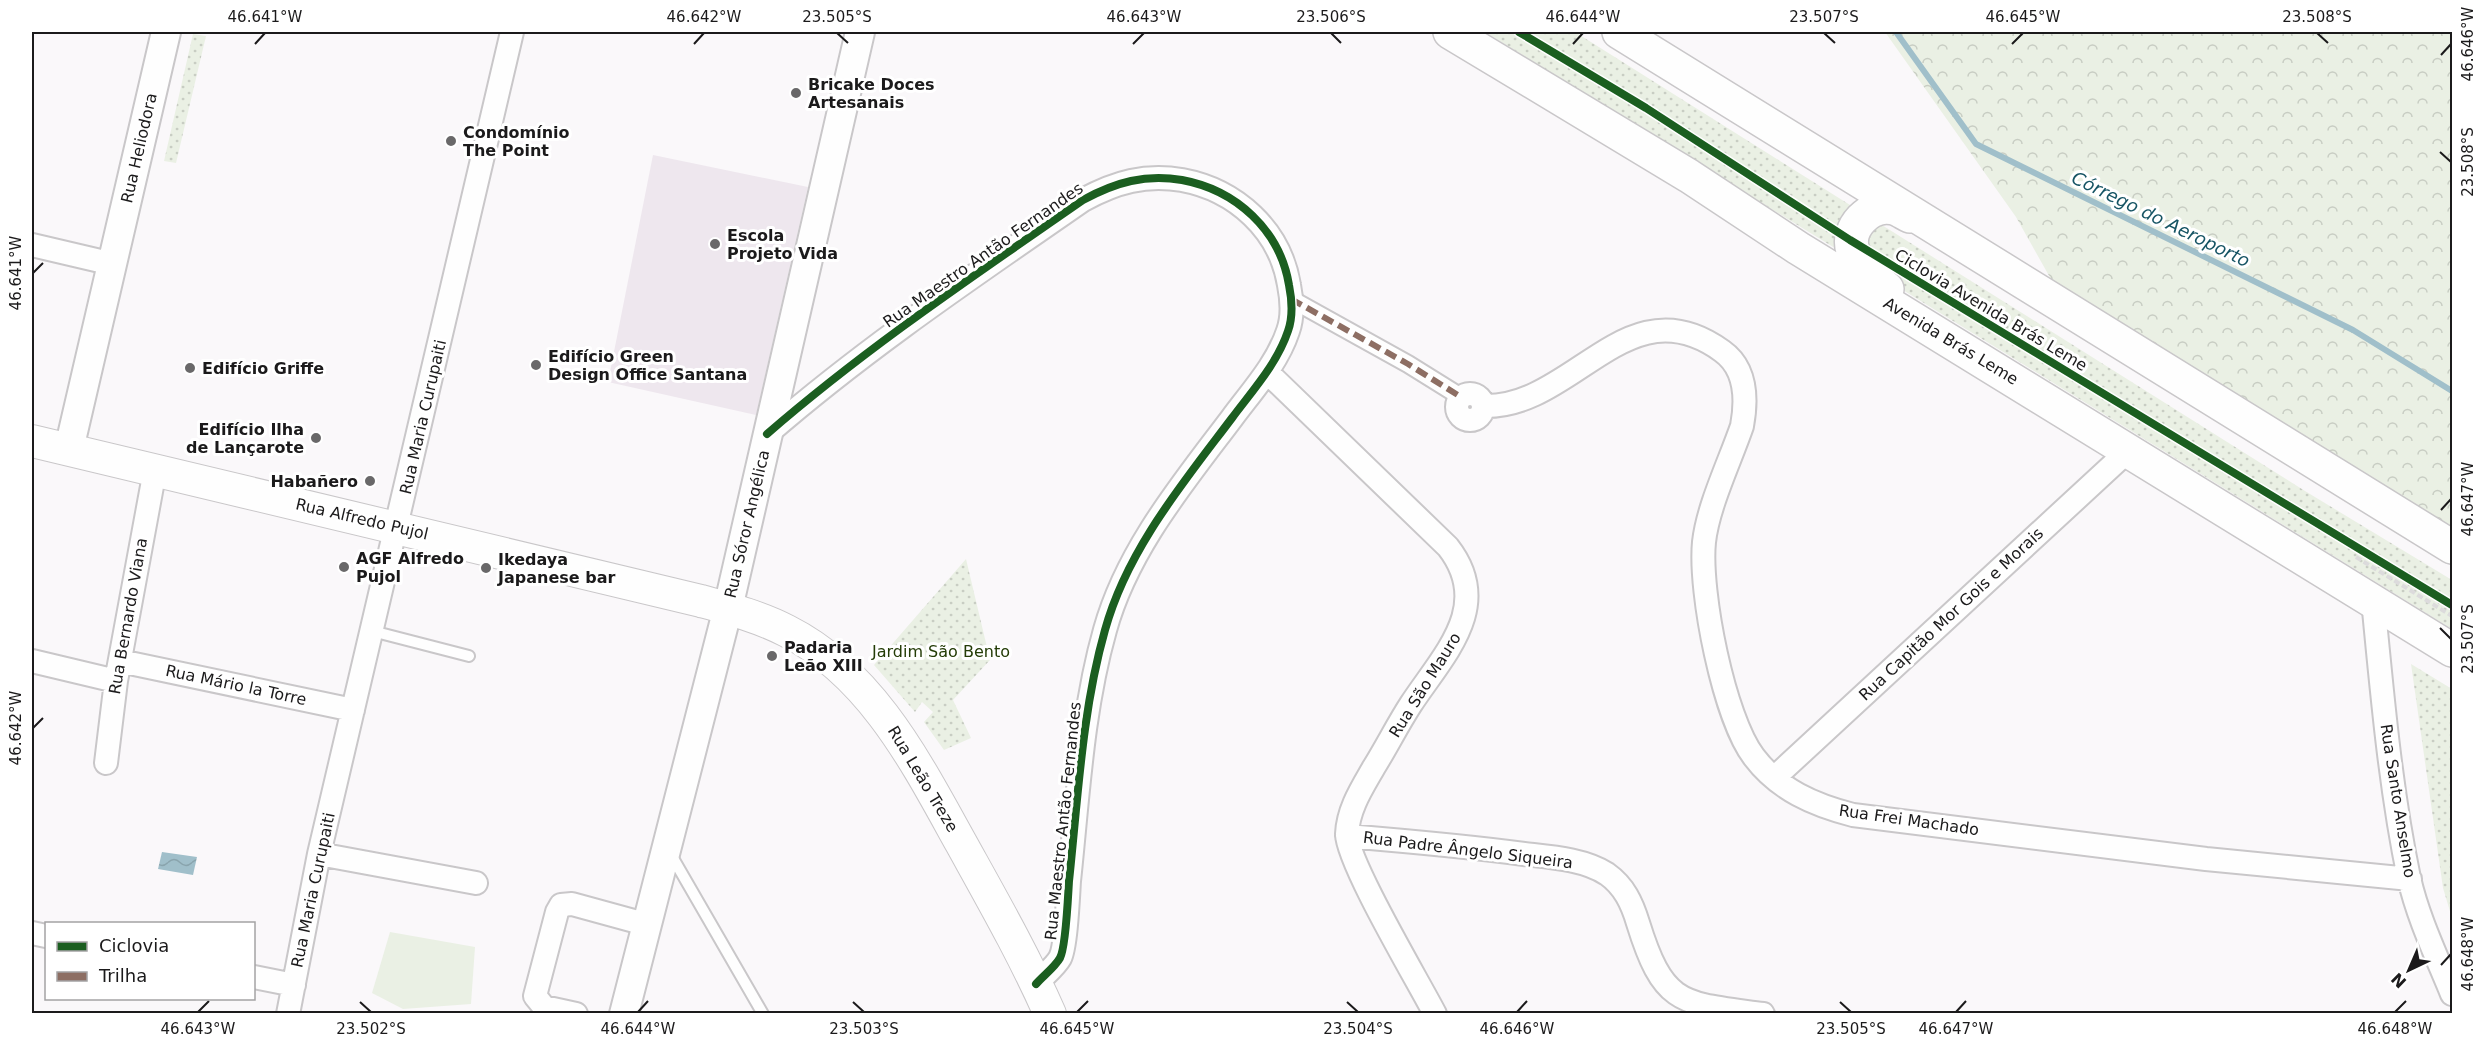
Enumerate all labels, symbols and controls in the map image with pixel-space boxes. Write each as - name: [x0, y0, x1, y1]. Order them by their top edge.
- text: 46.646°W: [2459, 6, 2477, 81]
- text: 46.641°W: [228, 8, 303, 26]
- text: 46.642°W: [667, 8, 742, 26]
- text: 23.505°S: [802, 8, 872, 26]
- text: 46.643°W: [1107, 8, 1182, 26]
- text: 23.506°S: [1296, 8, 1366, 26]
- text: 46.644°W: [1546, 8, 1621, 26]
- text: 23.507°S: [1789, 8, 1859, 26]
- text: 46.645°W: [1986, 8, 2061, 26]
- text: 23.508°S: [2282, 8, 2352, 26]
- place label: Bricake Doces Artesanais: [808, 75, 935, 112]
- marker: Bricake Doces Artesanais: [789, 86, 803, 100]
- street label: Rua Heliodora: [117, 91, 161, 205]
- place label: Condomínio The Point: [463, 123, 570, 160]
- text: 23.508°S: [2459, 127, 2477, 197]
- marker: Condomínio The Point: [444, 134, 458, 148]
- water label: Córrego do Aeroporto: [2069, 167, 2253, 271]
- street label: Rua Maestro Antão Fernandes: [879, 179, 1087, 331]
- place label: Escola Projeto Vida: [727, 226, 838, 263]
- text: 46.641°W: [7, 235, 25, 310]
- marker: Escola Projeto Vida: [708, 237, 722, 251]
- street label: Ciclovia Avenida Brás Leme: [1891, 245, 2091, 375]
- street label: Avenida Brás Leme: [1880, 293, 2022, 389]
- street label: Rua Maria Curupaiti: [396, 338, 450, 496]
- place label: Edifício Green Design Office Santana: [548, 347, 747, 384]
- marker: Edifício Green Design Office Santana: [529, 358, 543, 372]
- place label: Edifício Griffe: [202, 359, 324, 378]
- marker: Edifício Griffe: [183, 361, 197, 375]
- place label: Edifício Ilha de Lançarote: [186, 420, 304, 457]
- marker: Edifício Ilha de Lançarote: [309, 431, 323, 445]
- street label: Rua Sóror Angélica: [721, 448, 773, 600]
- text: 46.647°W: [2459, 461, 2477, 536]
- place label: Habañero: [270, 472, 358, 491]
- marker: Habañero: [363, 474, 377, 488]
- street label: Rua Alfredo Pujol: [294, 494, 430, 544]
- street label: Rua Capitão Mor Gois e Morais: [1855, 524, 2047, 704]
- street label: Rua Bernardo Viana: [105, 536, 151, 696]
- place label: AGF Alfredo Pujol: [356, 549, 464, 586]
- place label: Ikedaya Japanese bar: [497, 550, 615, 587]
- marker: AGF Alfredo Pujol: [337, 560, 351, 574]
- marker: Ikedaya Japanese bar: [479, 561, 493, 575]
- text: 23.507°S: [2459, 604, 2477, 674]
- street label: Rua São Mauro: [1385, 629, 1465, 741]
- place label: Padaria Leão XIII: [784, 638, 863, 675]
- park label: Jardim São Bento: [871, 642, 1010, 661]
- marker: Padaria Leão XIII: [765, 649, 779, 663]
- street label: Rua Mário la Torre: [164, 661, 308, 709]
- text: 46.642°W: [7, 690, 25, 765]
- street label: Rua Maestro Antão Fernandes: [1041, 701, 1085, 941]
- street label: Rua Leão Treze: [884, 723, 962, 835]
- street label: Rua Santo Anselmo: [2376, 723, 2420, 879]
- street label: Rua Frei Machado: [1838, 801, 1980, 839]
- street label: Rua Maria Curupaiti: [287, 811, 339, 969]
- street label: Rua Padre Ângelo Siqueira: [1362, 828, 1574, 872]
- text: 46.648°W: [2459, 916, 2477, 991]
- legend: [45, 922, 255, 1000]
- text: Ciclovia: [99, 935, 169, 956]
- north arrow: [2379, 940, 2439, 1000]
- text: Trilha: [98, 965, 147, 986]
- text: N: [2388, 969, 2410, 992]
- text: 46.643°W: [161, 1020, 236, 1038]
- text: 23.502°S: [336, 1020, 406, 1038]
- text: 46.644°W: [601, 1020, 676, 1038]
- text: 23.503°S: [829, 1020, 899, 1038]
- text: 46.645°W: [1040, 1020, 1115, 1038]
- text: 23.504°S: [1323, 1020, 1393, 1038]
- text: 46.646°W: [1480, 1020, 1555, 1038]
- text: 23.505°S: [1816, 1020, 1886, 1038]
- text: 46.647°W: [1919, 1020, 1994, 1038]
- text: 46.648°W: [2358, 1020, 2433, 1038]

